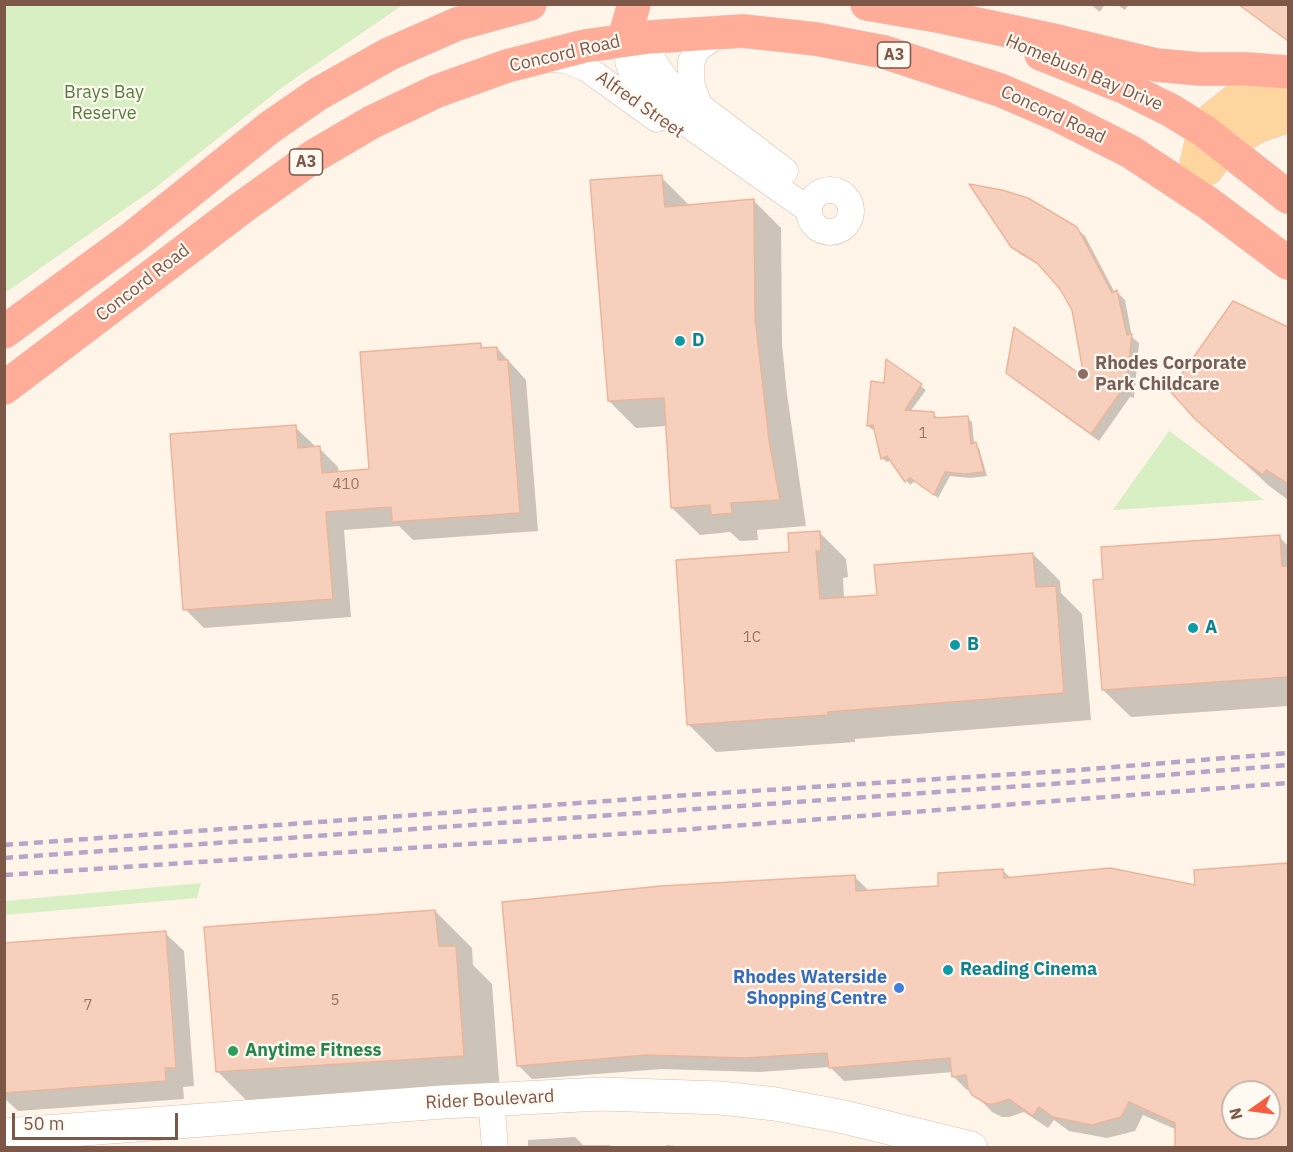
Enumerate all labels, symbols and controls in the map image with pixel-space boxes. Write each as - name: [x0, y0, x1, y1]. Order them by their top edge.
- street label: Homebush Bay Drive: [1002, 30, 1166, 116]
- street label: Concord Road: [507, 31, 623, 77]
- road number: A3: [878, 42, 910, 68]
- street label: Alfred Street: [592, 67, 688, 143]
- street label: Concord Road: [997, 81, 1109, 149]
- park label: Brays Bay Reserve: [64, 82, 144, 124]
- road number: A3: [290, 149, 322, 175]
- street label: Concord Road: [92, 240, 194, 326]
- place label: D: [692, 330, 705, 352]
- marker: D: [673, 334, 687, 348]
- place label: Rhodes Corporate Park Childcare: [1095, 353, 1247, 395]
- marker: Rhodes Corporate Park Childcare: [1076, 367, 1090, 381]
- house number: 1: [919, 425, 927, 443]
- house number: 410: [333, 476, 359, 494]
- place label: A: [1205, 617, 1217, 639]
- marker: A: [1186, 621, 1200, 635]
- house number: 1C: [743, 629, 761, 647]
- place label: B: [967, 634, 979, 656]
- marker: B: [948, 638, 962, 652]
- place label: Reading Cinema: [960, 959, 1097, 981]
- marker: Reading Cinema: [941, 963, 955, 977]
- place label: Rhodes Waterside Shopping Centre: [733, 967, 887, 1010]
- marker: Rhodes Waterside Shopping Centre: [892, 981, 906, 995]
- house number: 5: [331, 992, 339, 1010]
- house number: 7: [84, 997, 92, 1015]
- place label: Anytime Fitness: [245, 1040, 381, 1062]
- marker: Anytime Fitness: [226, 1044, 240, 1058]
- north arrow: [1221, 1080, 1281, 1140]
- street label: Rider Boulevard: [425, 1086, 555, 1114]
- scale bar: [15, 1101, 182, 1139]
- text: N: [1224, 1106, 1247, 1122]
- text: 50 m: [23, 1112, 65, 1135]

